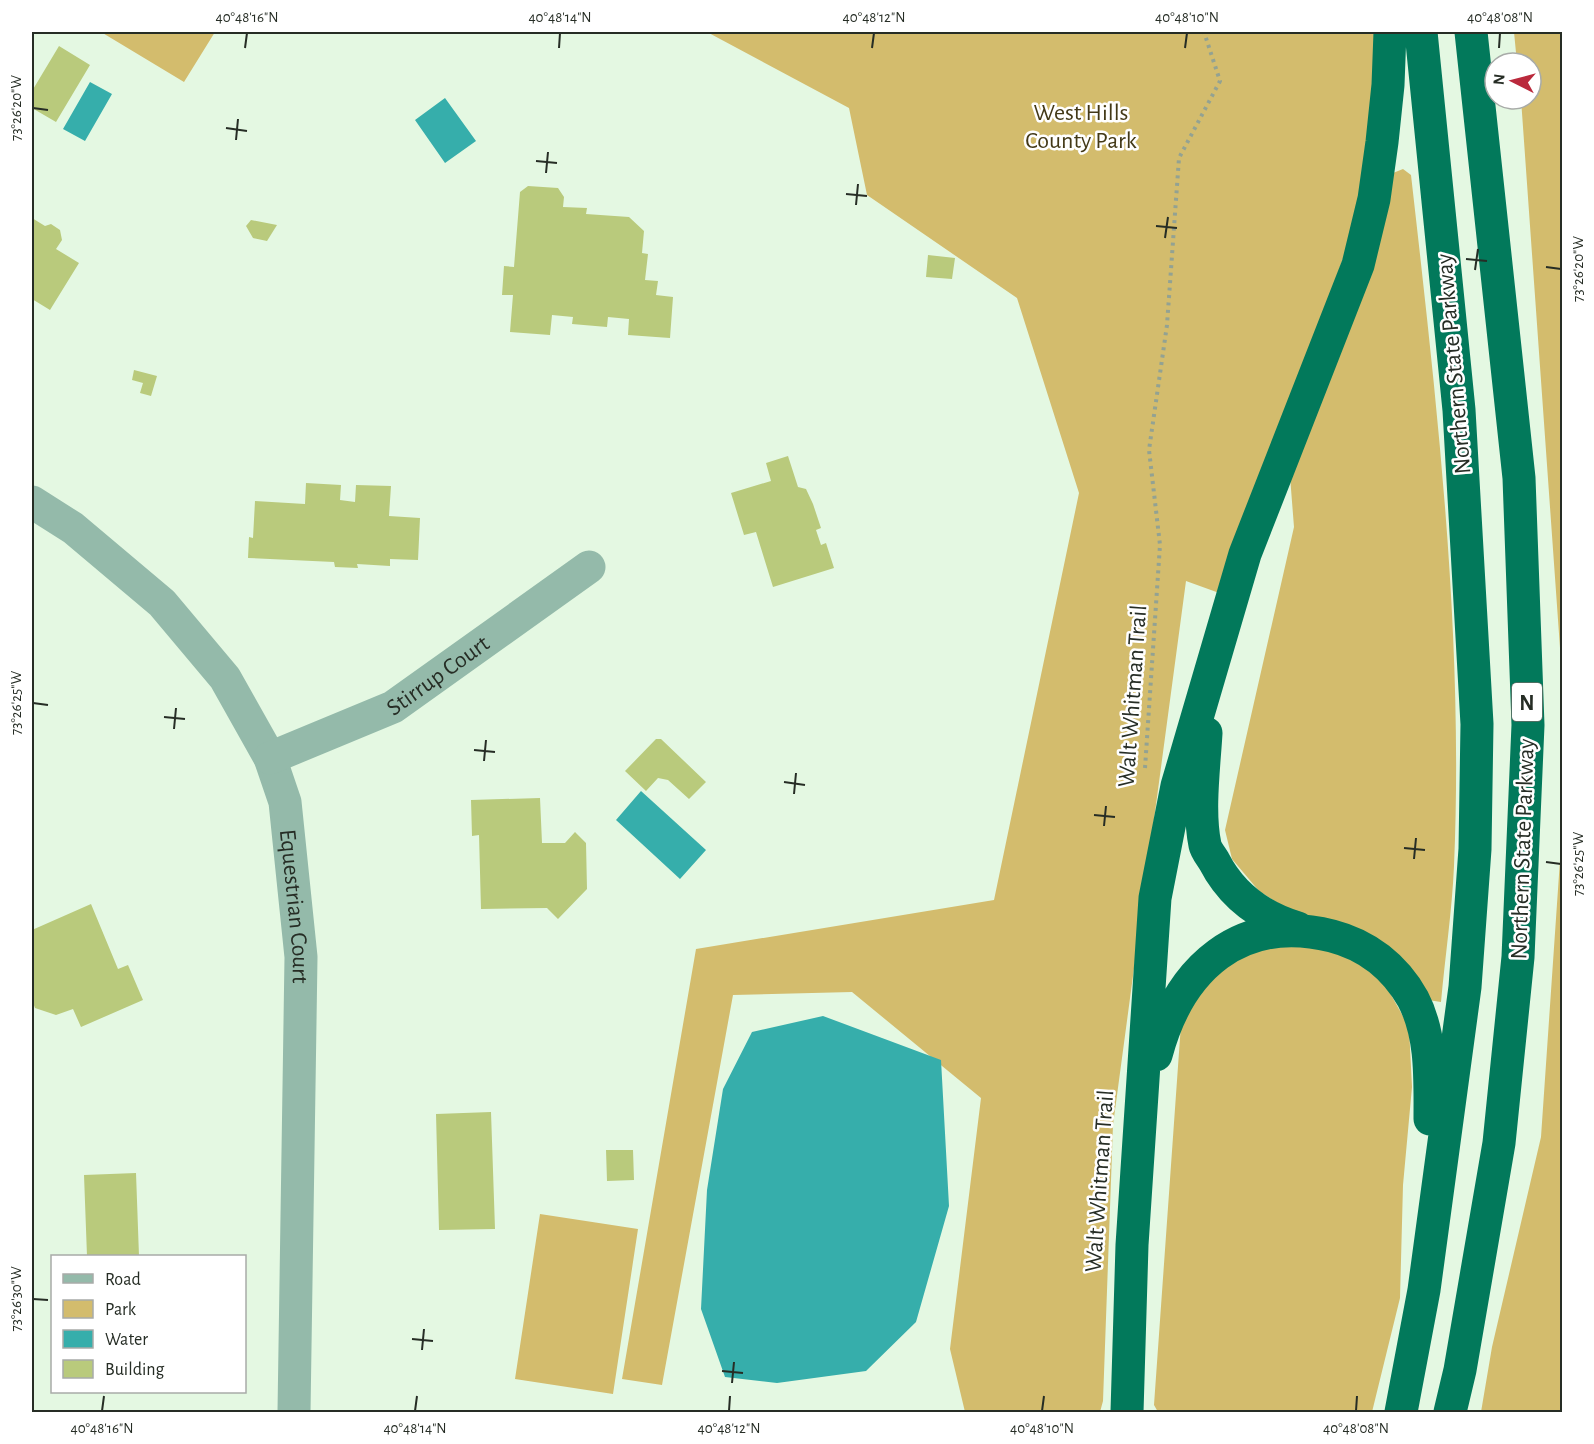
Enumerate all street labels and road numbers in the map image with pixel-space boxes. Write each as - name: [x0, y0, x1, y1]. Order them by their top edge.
- street label: Northern State Parkway: [1432, 253, 1476, 475]
- street label: Walt Whitman Trail: [1115, 604, 1151, 788]
- street label: Stirrup Court: [382, 631, 494, 721]
- road number: N: [1512, 683, 1542, 721]
- street label: Northern State Parkway: [1507, 738, 1539, 960]
- street label: Equestrian Court: [275, 828, 312, 984]
- street label: Walt Whitman Trail: [1082, 1089, 1118, 1273]

